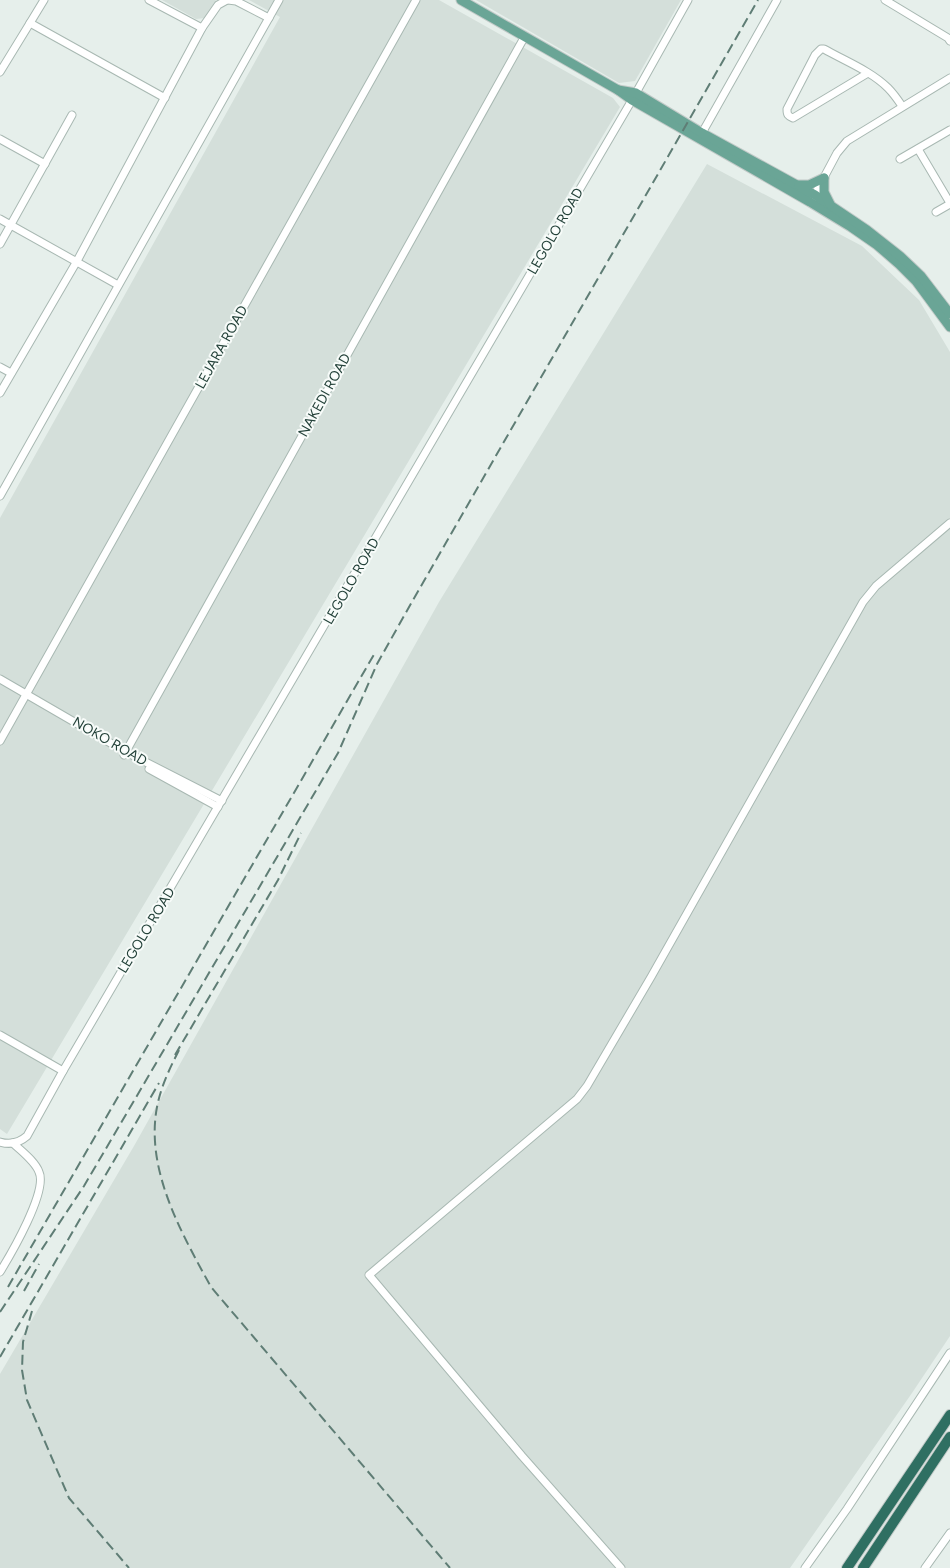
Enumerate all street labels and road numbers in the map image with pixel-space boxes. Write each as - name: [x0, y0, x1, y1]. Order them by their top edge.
- street label: LEGOLO ROAD: [524, 185, 587, 278]
- street label: LEJARA ROAD: [192, 303, 251, 392]
- street label: NAKEDI ROAD: [295, 351, 354, 440]
- street label: LEGOLO ROAD: [320, 535, 383, 628]
- street label: NOKO ROAD: [69, 713, 150, 770]
- street label: LEGOLO ROAD: [114, 884, 179, 976]

